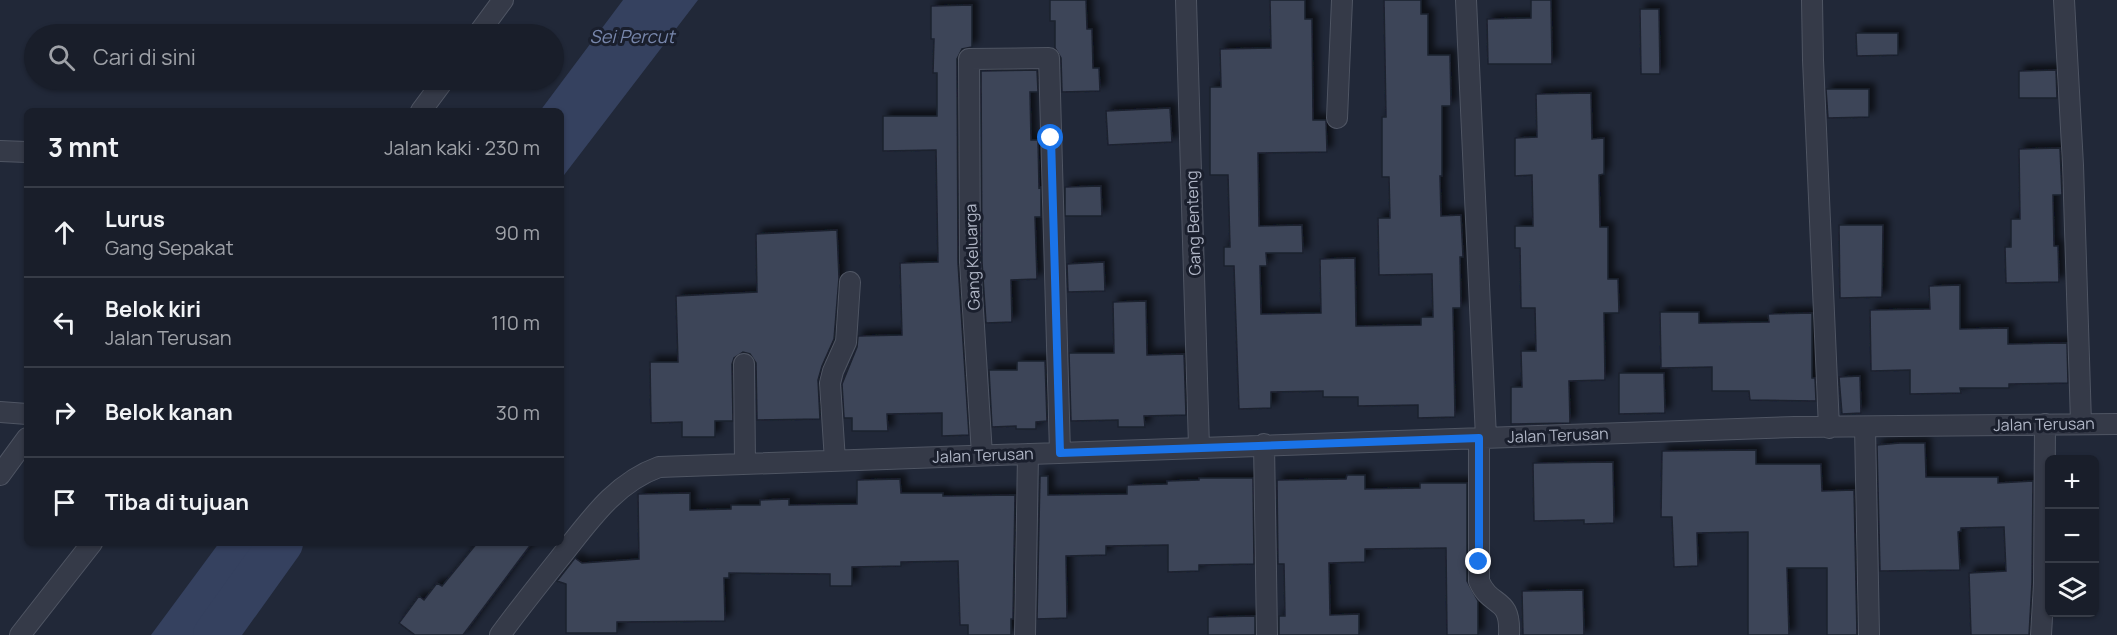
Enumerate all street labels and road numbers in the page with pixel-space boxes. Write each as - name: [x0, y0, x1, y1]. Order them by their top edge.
- street label: Gang Benteng: [1180, 170, 1206, 276]
- street label: Gang Keluarga: [959, 203, 985, 311]
- street label: Jalan Terusan: [1993, 412, 2095, 436]
- street label: Jalan Terusan: [1507, 422, 1609, 448]
- street label: Jalan Terusan: [932, 442, 1034, 468]

